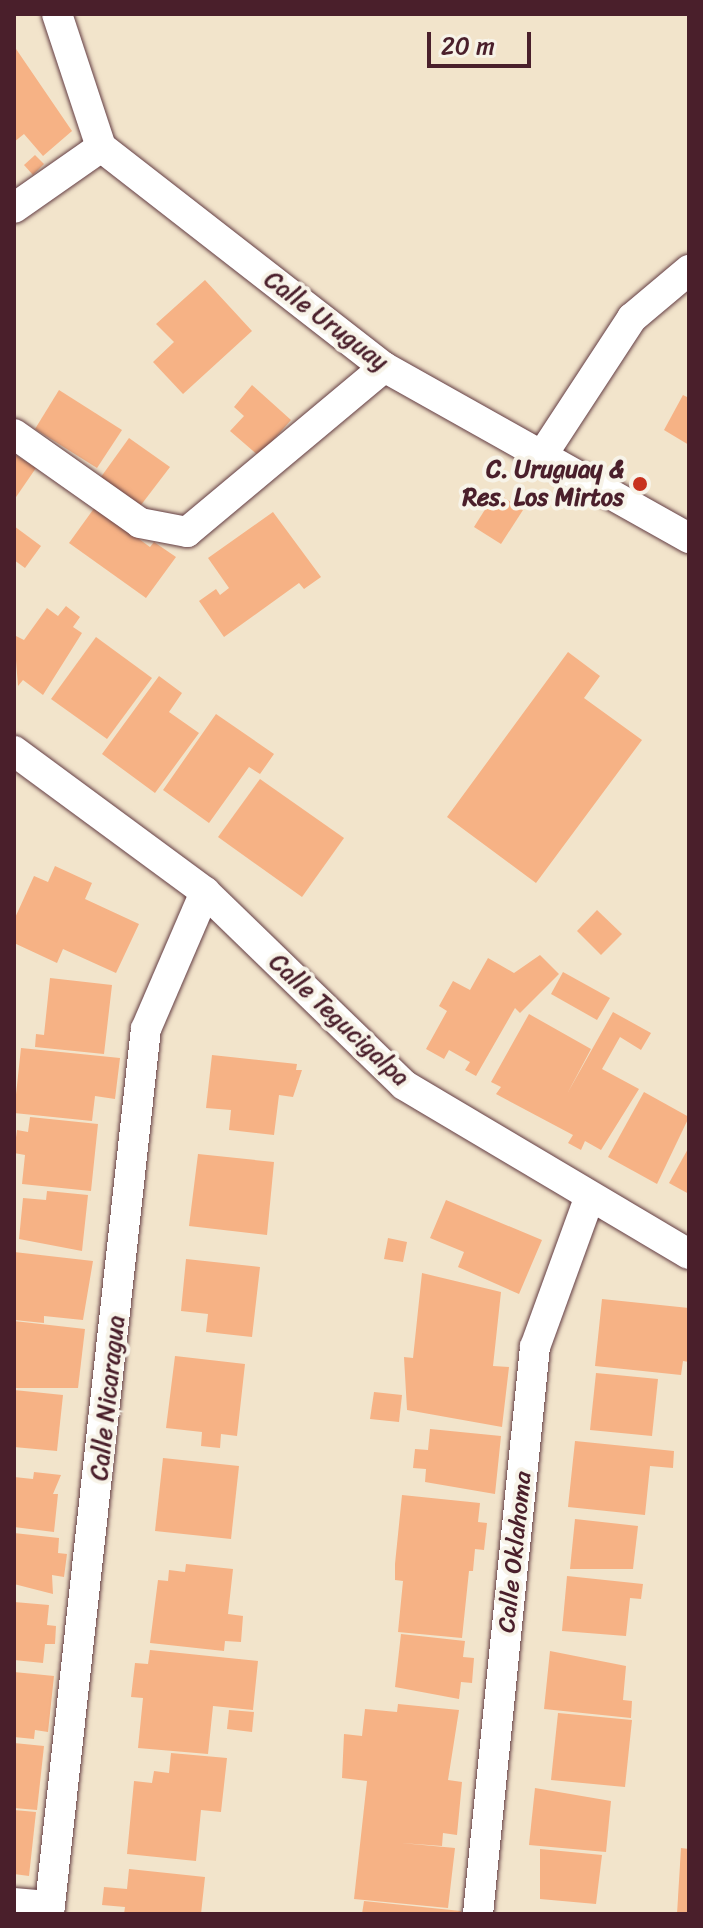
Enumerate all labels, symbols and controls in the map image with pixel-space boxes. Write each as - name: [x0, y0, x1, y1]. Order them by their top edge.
- scale bar: [431, 16, 535, 66]
- text: 20 m: [441, 25, 495, 67]
- street label: Calle Uruguay: [259, 265, 393, 377]
- place label: C. Uruguay & Res. Los Mirtos: [463, 456, 624, 512]
- marker: C. Uruguay & Res. Los Mirtos: [631, 475, 649, 493]
- street label: Calle Tegucigalpa: [263, 947, 415, 1093]
- street label: Calle Nicaragua: [85, 1314, 131, 1482]
- street label: Calle Oklahoma: [492, 1470, 538, 1634]

